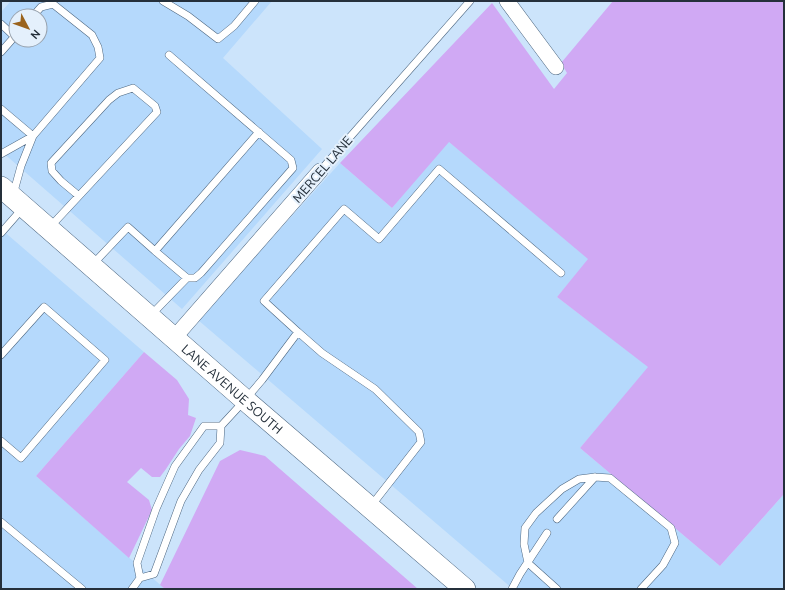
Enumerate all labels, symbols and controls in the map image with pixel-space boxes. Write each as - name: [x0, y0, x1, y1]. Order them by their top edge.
- north arrow: [8, 8, 48, 48]
- text: N: [28, 28, 43, 42]
- street label: MERCEL LANE: [289, 133, 355, 205]
- street label: LANE AVENUE SOUTH: [179, 341, 286, 436]

